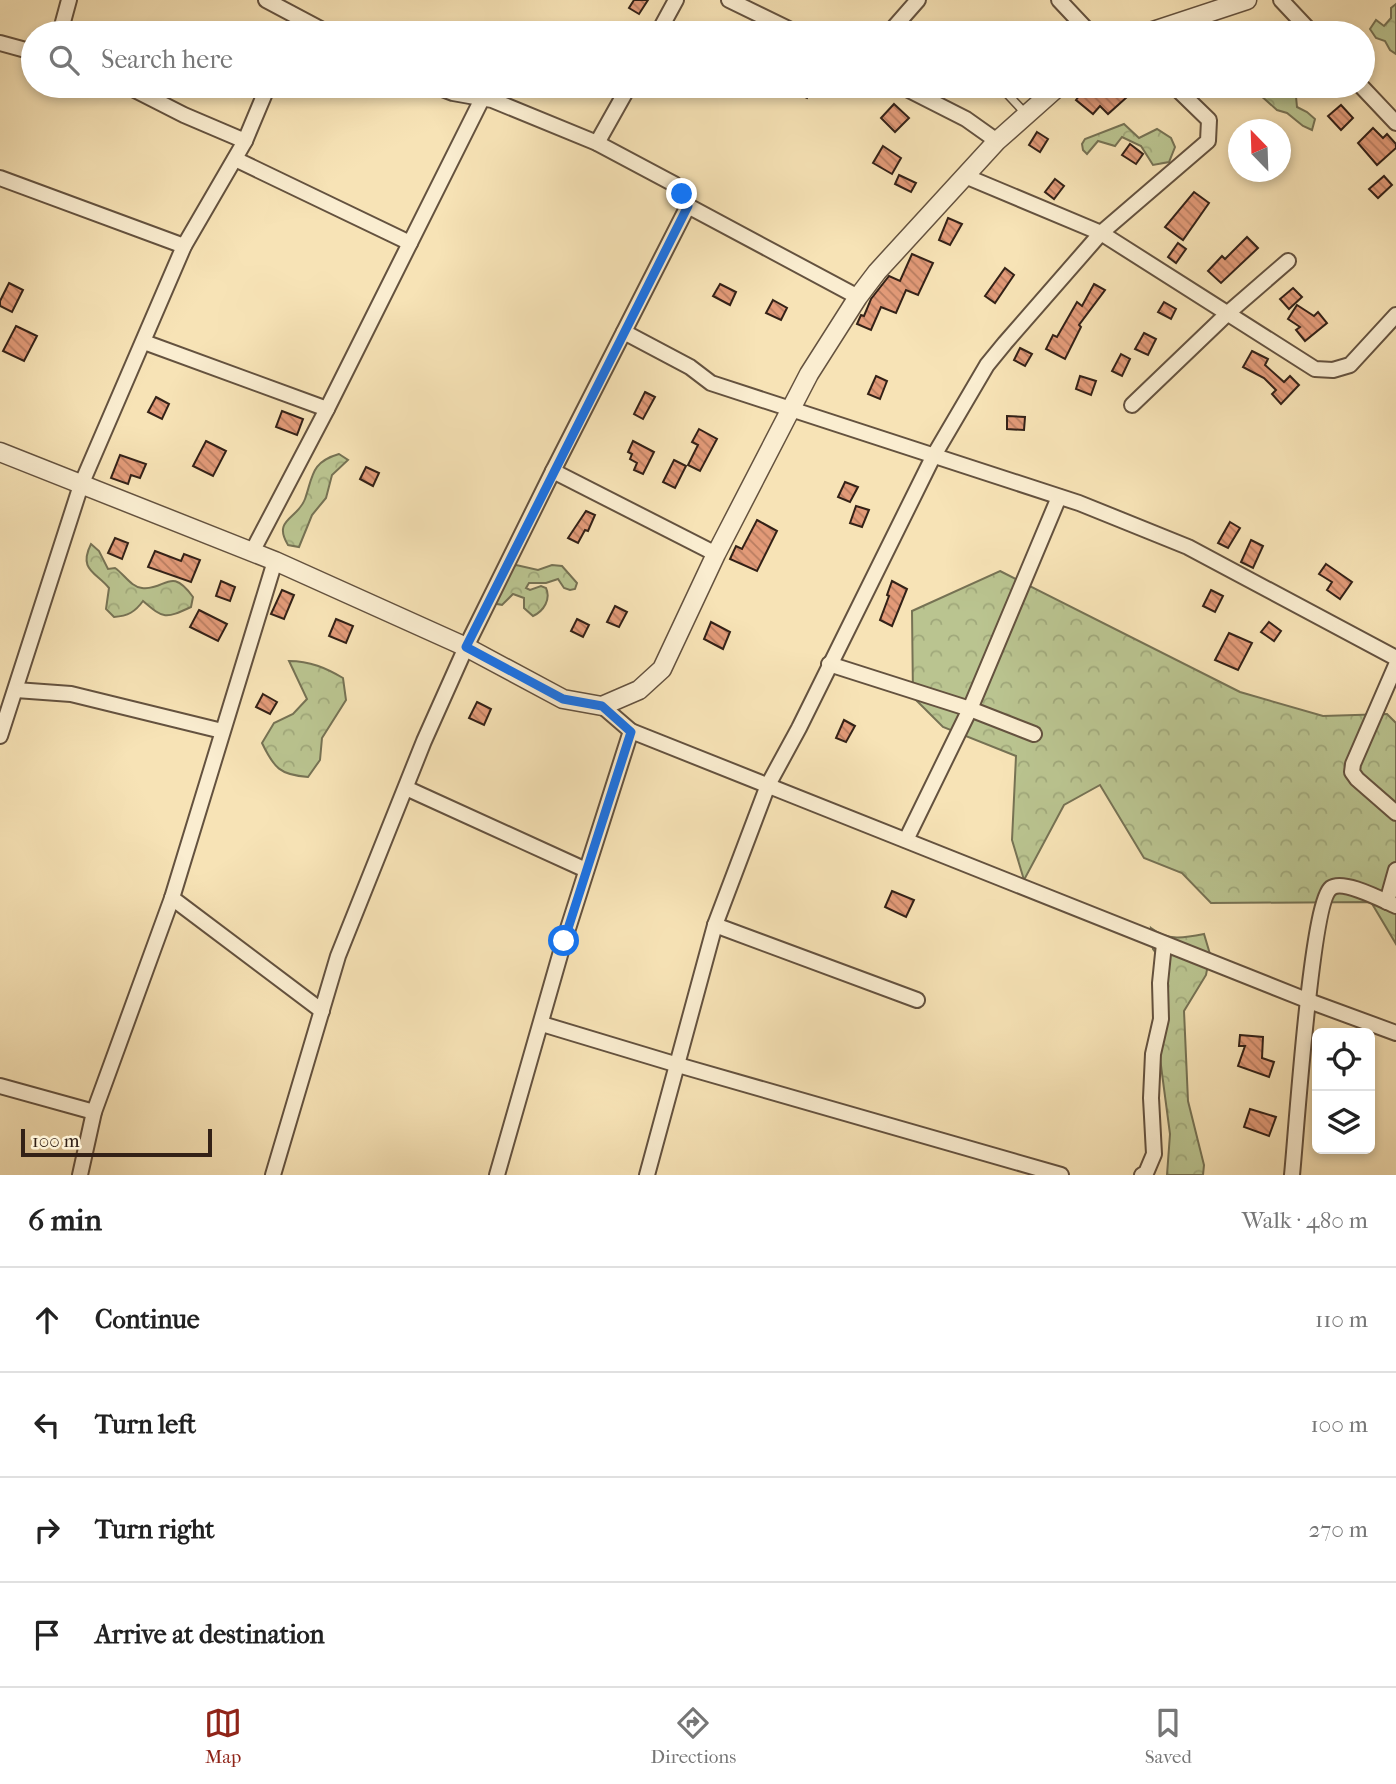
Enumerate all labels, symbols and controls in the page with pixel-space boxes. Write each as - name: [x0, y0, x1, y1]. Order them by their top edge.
- search box: [21, 21, 1375, 98]
- icon: search: [45, 41, 83, 79]
- text: Search here: [101, 44, 233, 75]
- north arrow: [1228, 119, 1291, 182]
- route end: [666, 178, 697, 209]
- route start: [548, 925, 579, 956]
- map controls: [1312, 1028, 1375, 1154]
- button: locate: [1312, 1028, 1375, 1091]
- button: layers: [1312, 1091, 1375, 1154]
- scale bar: [21, 1126, 212, 1158]
- text: 100 m: [32, 1130, 80, 1152]
- text: 6 min: [28, 1203, 102, 1238]
- text: Walk · 480 m: [1242, 1207, 1368, 1234]
- icon: ahead: [28, 1301, 66, 1339]
- text: Continue: [95, 1304, 200, 1335]
- text: 110 m: [1315, 1306, 1368, 1333]
- icon: left: [28, 1406, 66, 1444]
- text: Turn left: [95, 1409, 196, 1440]
- text: 100 m: [1310, 1411, 1368, 1438]
- icon: right: [28, 1511, 66, 1549]
- text: Turn right: [95, 1514, 215, 1545]
- text: 270 m: [1308, 1516, 1368, 1543]
- icon: arrive: [28, 1616, 66, 1654]
- text: Arrive at destination: [95, 1619, 325, 1650]
- tab: Map: [204, 1704, 242, 1768]
- tab: Directions: [651, 1704, 736, 1768]
- tab: Saved: [1145, 1704, 1192, 1768]

